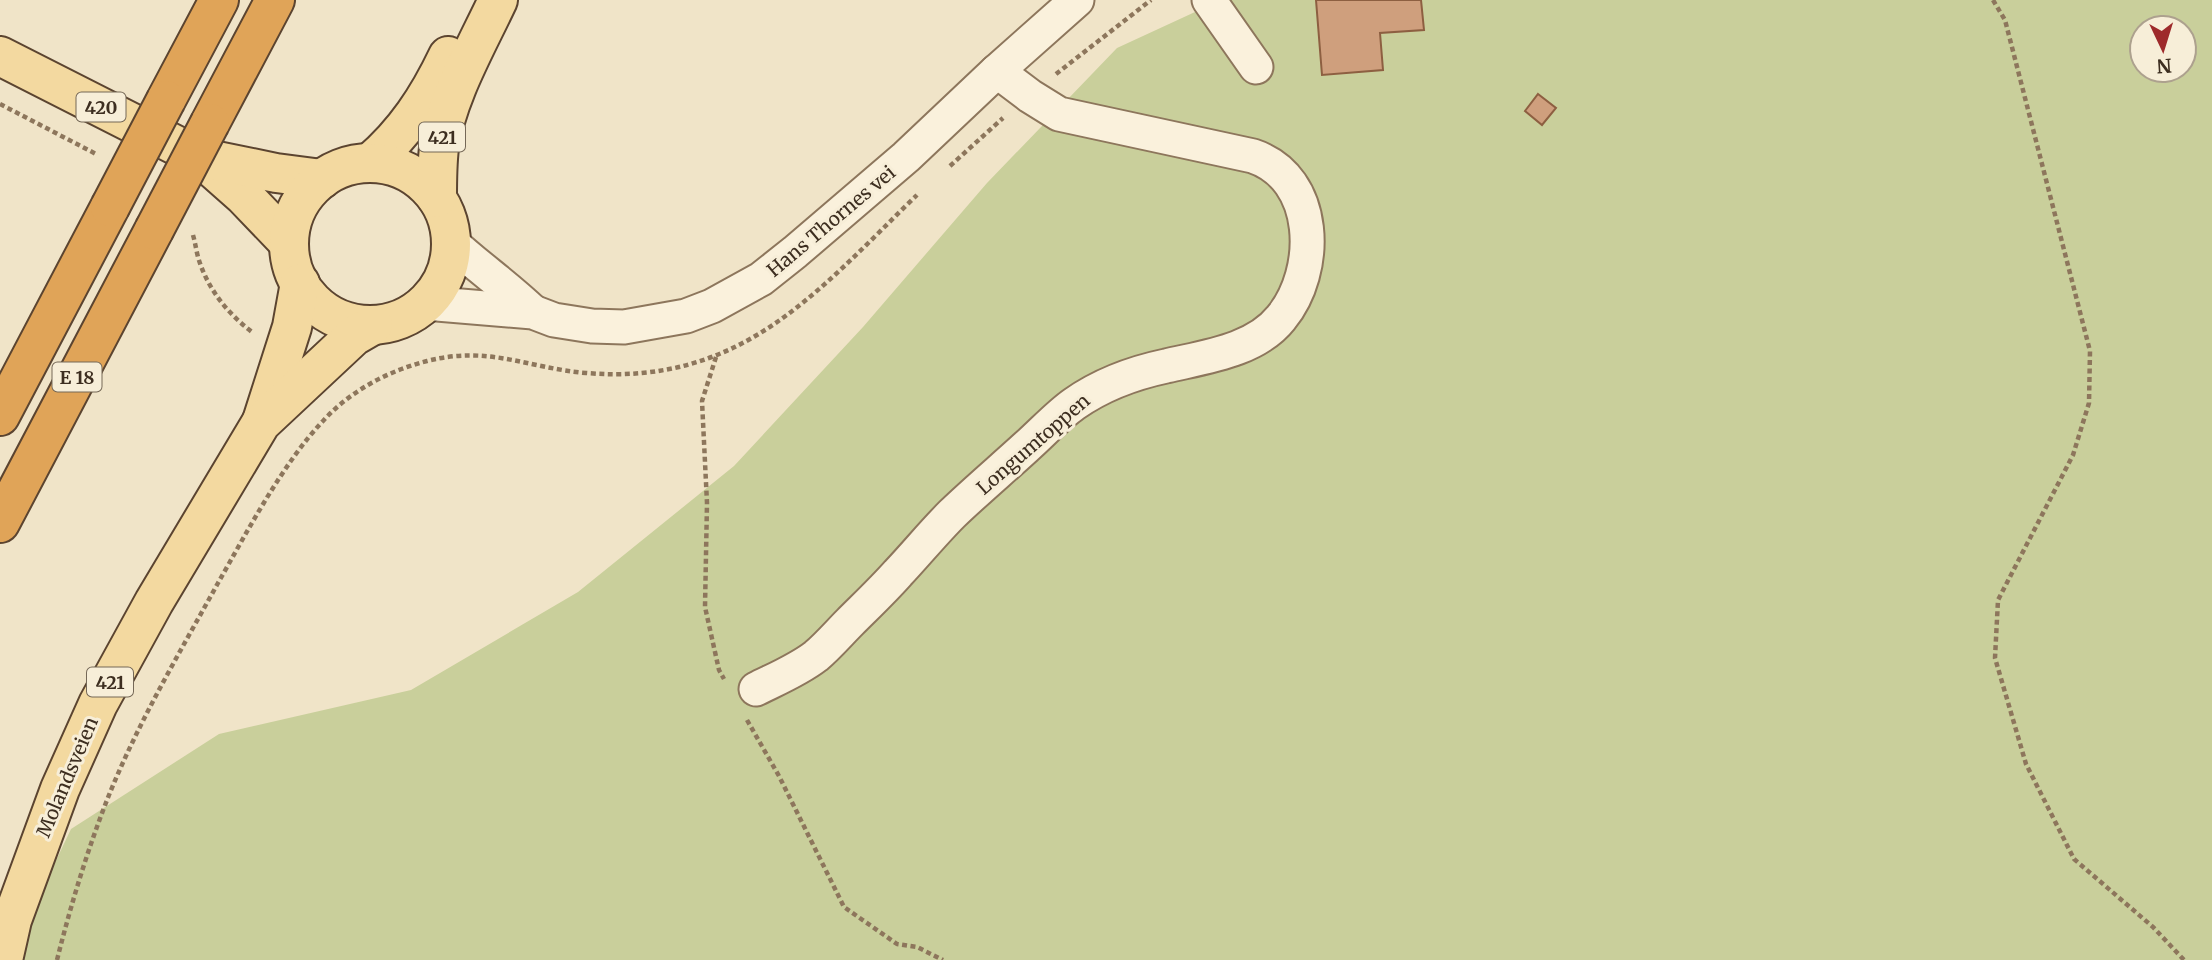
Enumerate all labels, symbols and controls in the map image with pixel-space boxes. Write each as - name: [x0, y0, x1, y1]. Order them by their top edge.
- north arrow: [2128, 14, 2198, 84]
- text: N: [2156, 53, 2173, 78]
- road number: 420: [76, 92, 126, 122]
- road number: 421: [419, 122, 465, 152]
- street label: Hans Thornes vei: [762, 160, 900, 282]
- road number: E 18: [52, 362, 102, 391]
- street label: Longumtoppen: [972, 388, 1095, 500]
- road number: 421: [87, 668, 133, 696]
- street label: Molandsveien: [31, 713, 103, 841]

